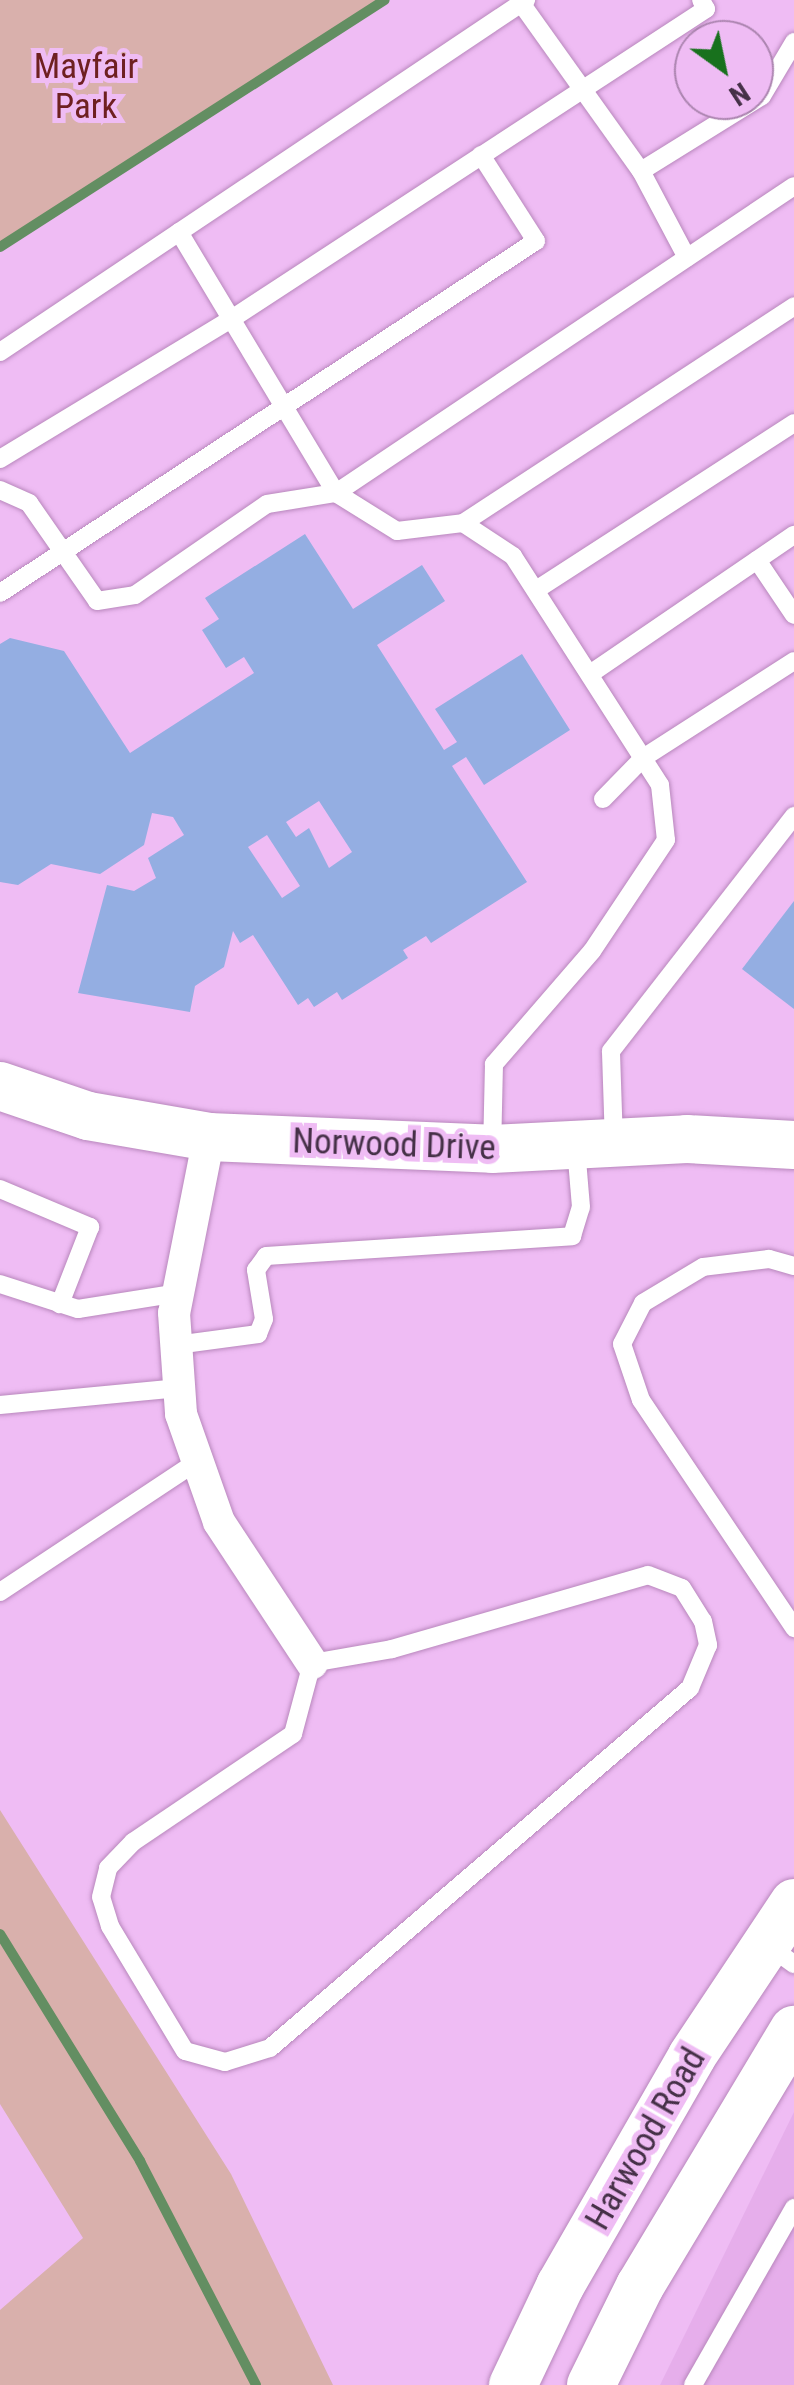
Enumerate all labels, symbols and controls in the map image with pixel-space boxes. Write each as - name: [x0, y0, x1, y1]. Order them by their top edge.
- north arrow: [674, 20, 774, 120]
- park label: Mayfair Park: [34, 46, 138, 128]
- text: N: [723, 75, 756, 112]
- street label: Norwood Drive: [292, 1120, 496, 1170]
- street label: Harwood Road: [577, 2041, 715, 2237]

